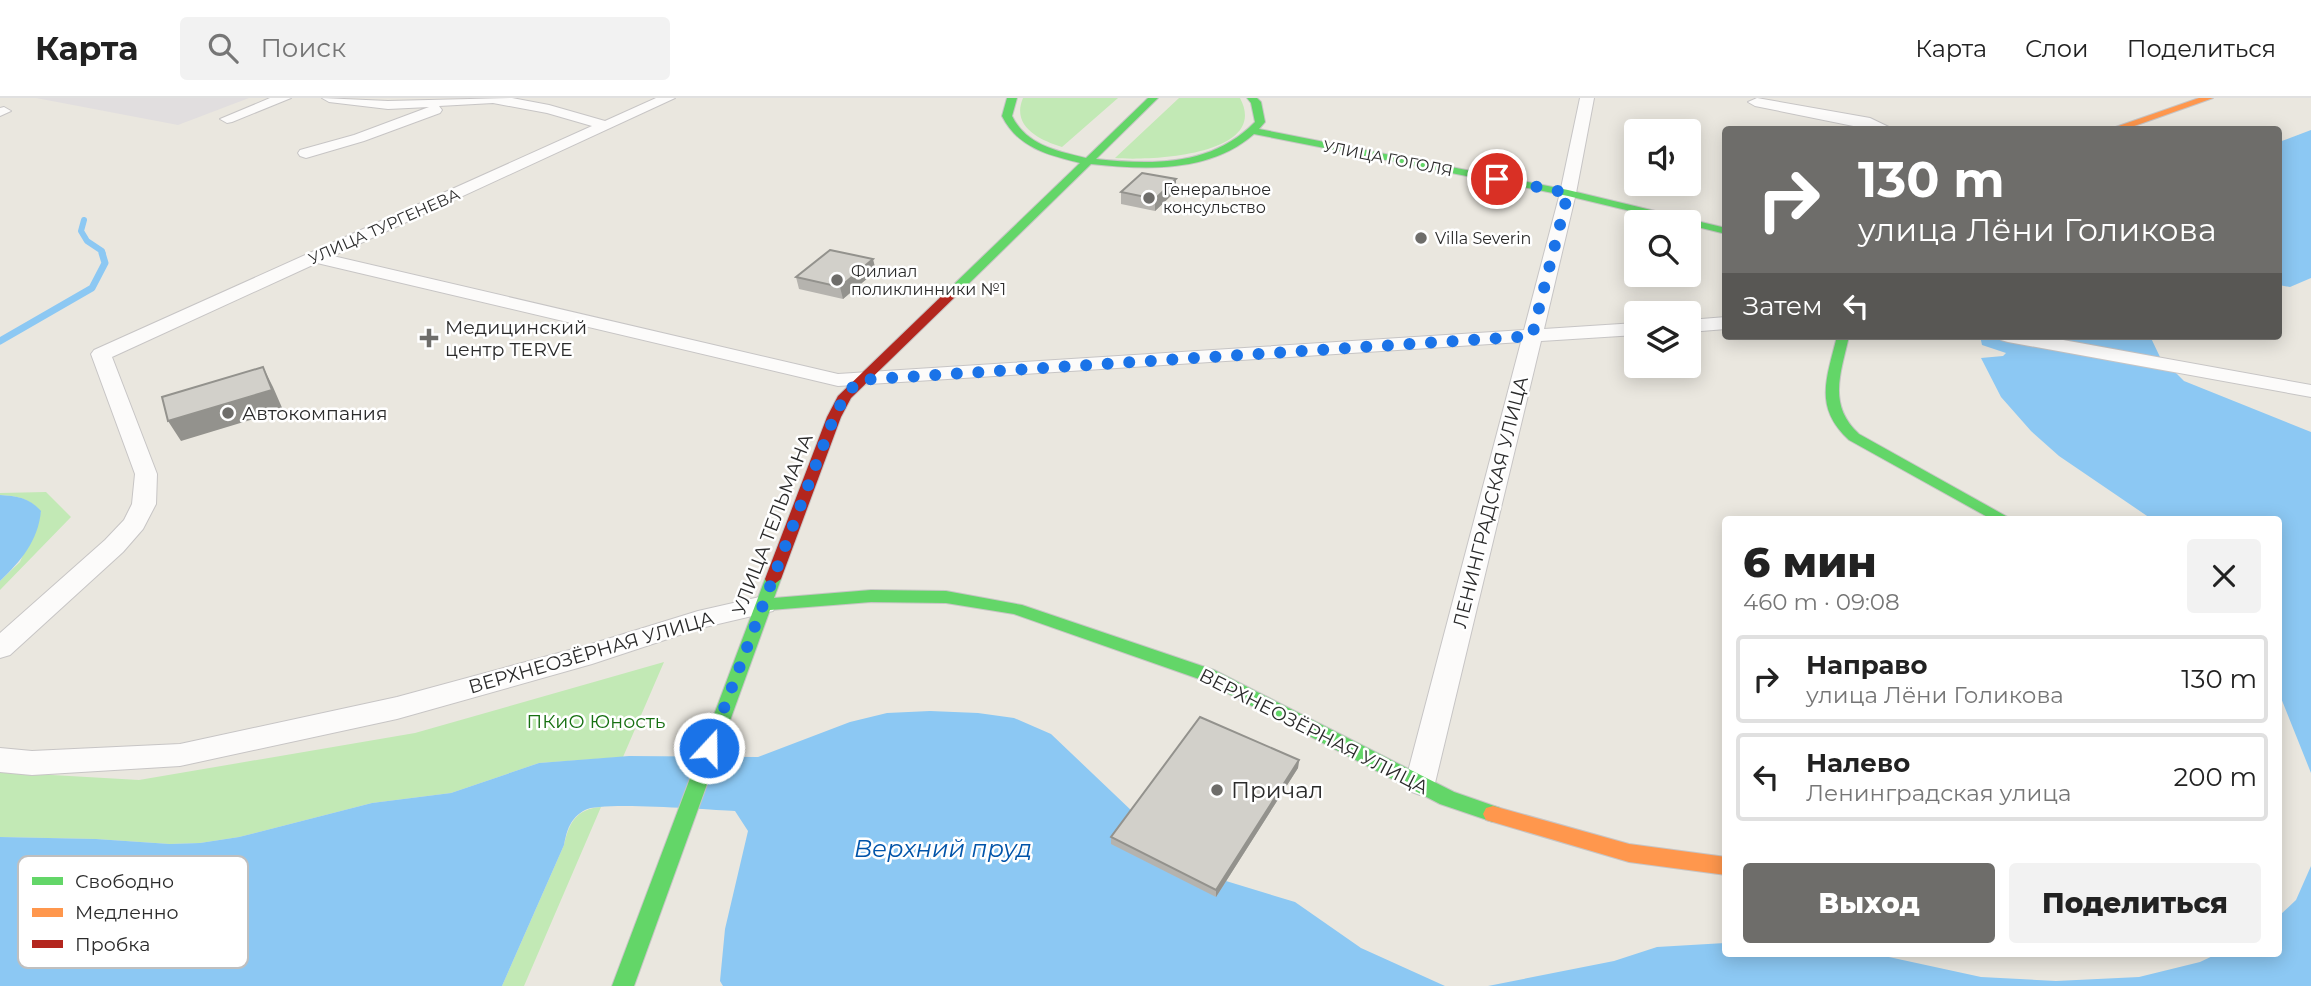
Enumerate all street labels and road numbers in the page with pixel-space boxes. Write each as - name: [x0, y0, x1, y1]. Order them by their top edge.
- street label: УЛИЦА ГОГОЛЯ: [1321, 137, 1454, 180]
- street label: УЛИЦА ТУРГЕНЕВА: [306, 184, 463, 268]
- street label: ЛЕНИНГРАДСКАЯ УЛИЦА: [1448, 374, 1533, 630]
- street label: УЛИЦА ТЕЛЬМАНА: [727, 430, 818, 618]
- street label: ВЕРХНЕОЗЁРНАЯ УЛИЦА: [466, 606, 716, 699]
- street label: ВЕРХНЕОЗЁРНАЯ УЛИЦА: [1195, 664, 1432, 799]

